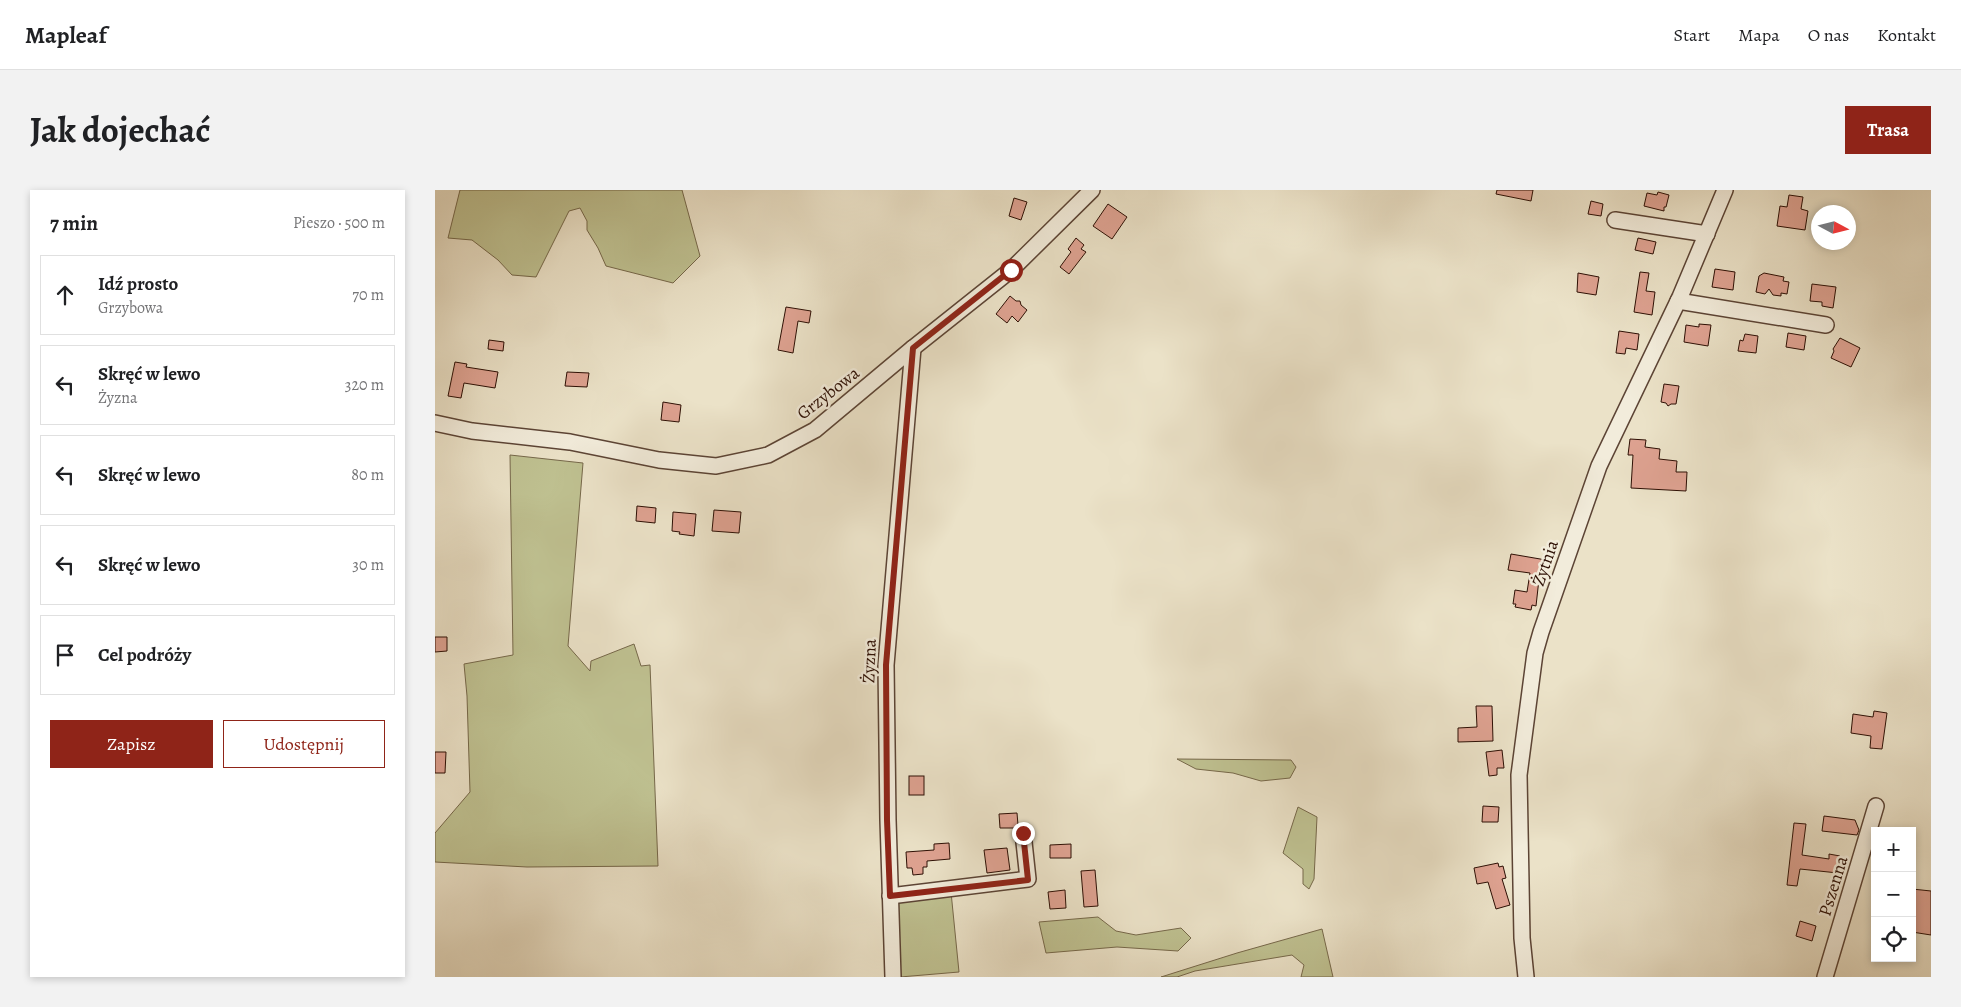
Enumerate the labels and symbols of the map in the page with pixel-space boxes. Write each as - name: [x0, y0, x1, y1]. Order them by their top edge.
- north arrow: [1811, 205, 1856, 250]
- route start: [1000, 259, 1023, 282]
- street label: Grzybowa: [792, 361, 865, 425]
- street label: Żytnia: [1526, 536, 1564, 589]
- street label: Żyzna: [856, 638, 882, 684]
- route end: [1012, 822, 1035, 845]
- street label: Pszenna: [1813, 852, 1854, 919]

